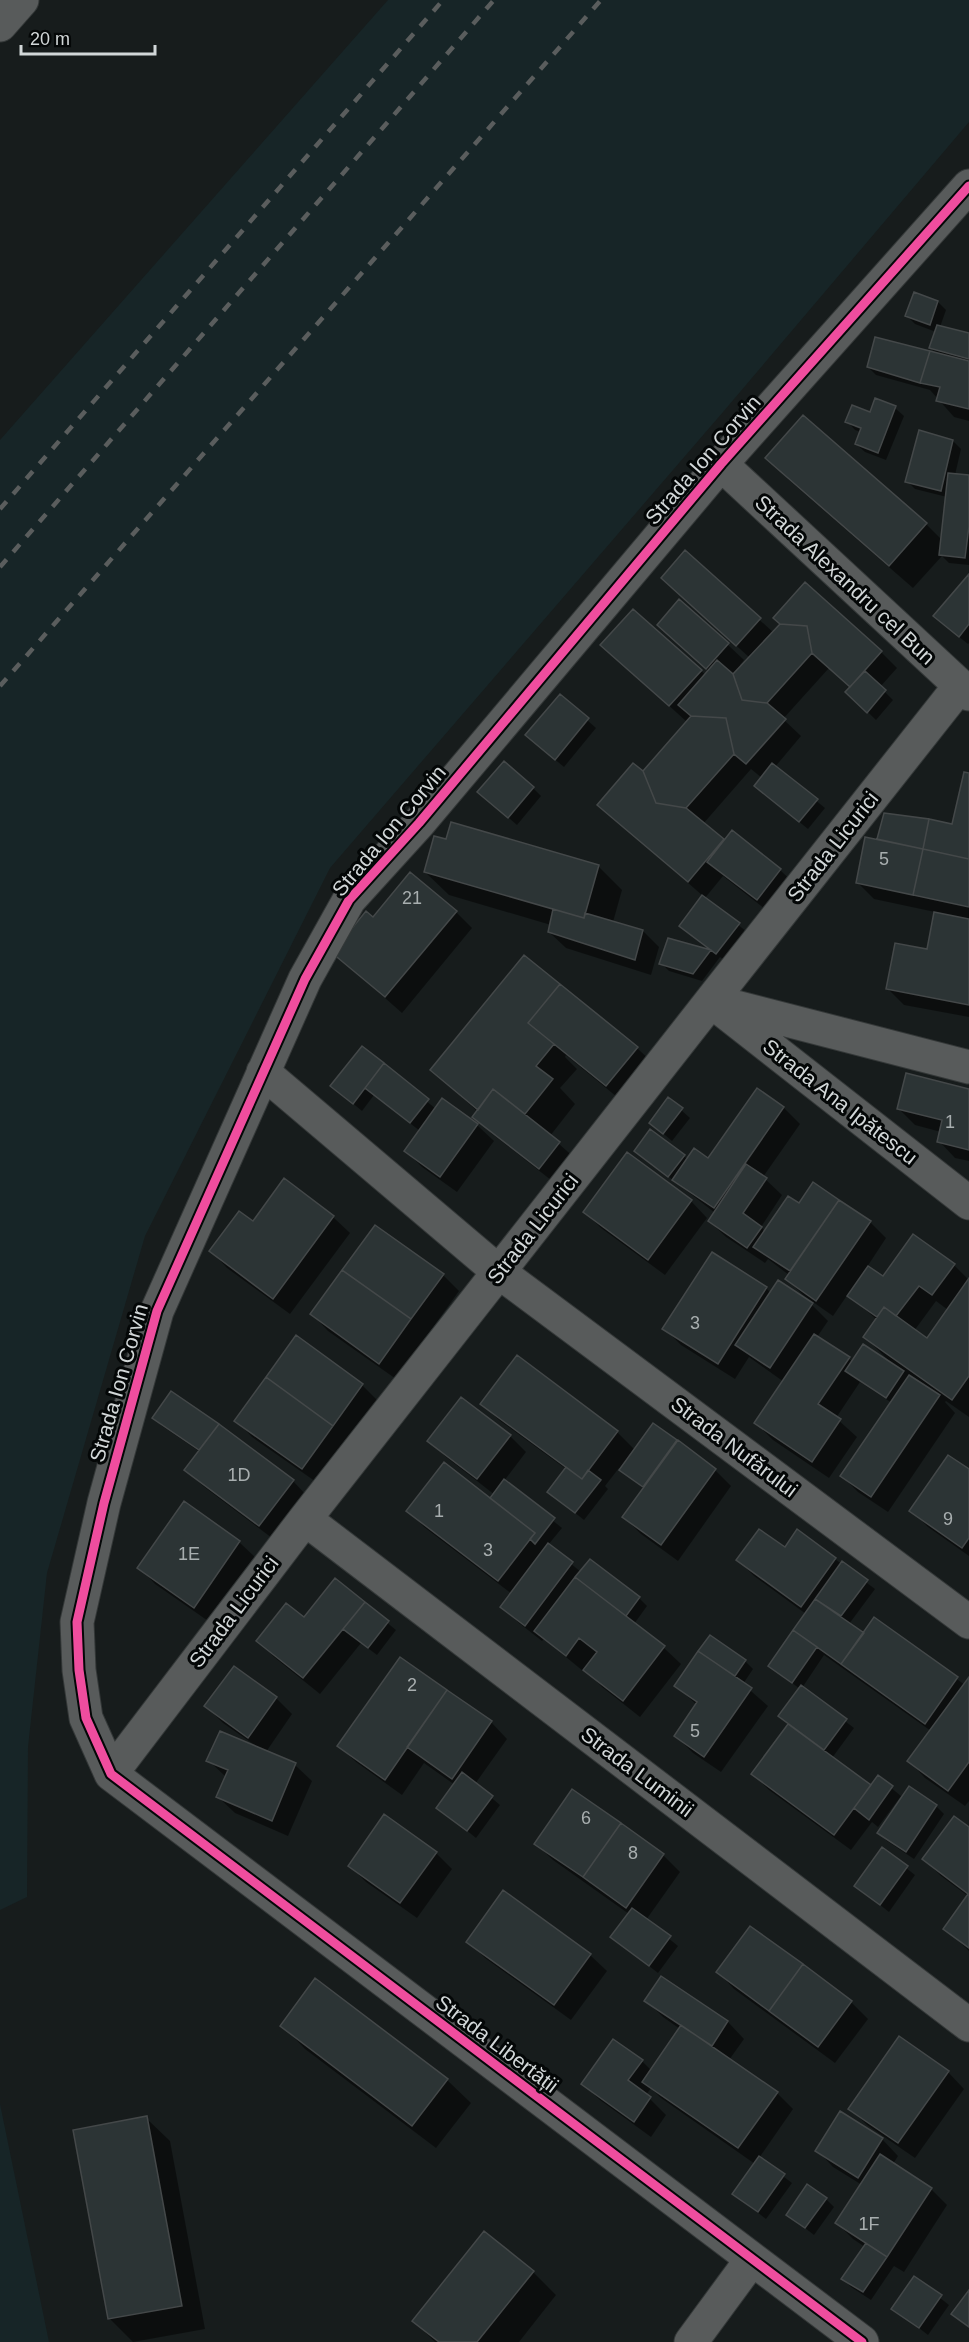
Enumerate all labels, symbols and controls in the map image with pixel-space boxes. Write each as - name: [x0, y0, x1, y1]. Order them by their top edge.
- scale bar: [21, 18, 154, 56]
- text: 20 m: [30, 29, 70, 49]
- street label: Strada Ion Corvin: [640, 390, 765, 529]
- street label: Strada Alexandru cel Bun: [751, 490, 940, 669]
- street label: Strada Ion Corvin: [327, 761, 450, 901]
- street label: Strada Licurici: [783, 787, 883, 906]
- house number: 5: [879, 849, 889, 869]
- house number: 21: [402, 888, 422, 908]
- street label: Strada Ana Ipătescu: [759, 1034, 922, 1169]
- house number: 1: [945, 1112, 955, 1132]
- street label: Strada Licurici: [483, 1169, 583, 1288]
- street label: Strada Ion Corvin: [85, 1301, 152, 1465]
- house number: 3: [690, 1313, 700, 1333]
- street label: Strada Nufărului: [667, 1392, 802, 1501]
- house number: 1D: [227, 1465, 251, 1485]
- house number: 1: [434, 1501, 444, 1521]
- house number: 9: [943, 1509, 953, 1529]
- house number: 3: [483, 1540, 493, 1560]
- house number: 1E: [178, 1544, 200, 1564]
- street label: Strada Licurici: [184, 1552, 283, 1672]
- house number: 2: [407, 1675, 417, 1695]
- house number: 5: [690, 1721, 700, 1741]
- street label: Strada Luminii: [577, 1722, 698, 1821]
- house number: 6: [581, 1808, 591, 1828]
- house number: 8: [628, 1843, 638, 1863]
- street label: Strada Libertății: [432, 1990, 563, 2097]
- house number: 1F: [858, 2214, 880, 2234]

